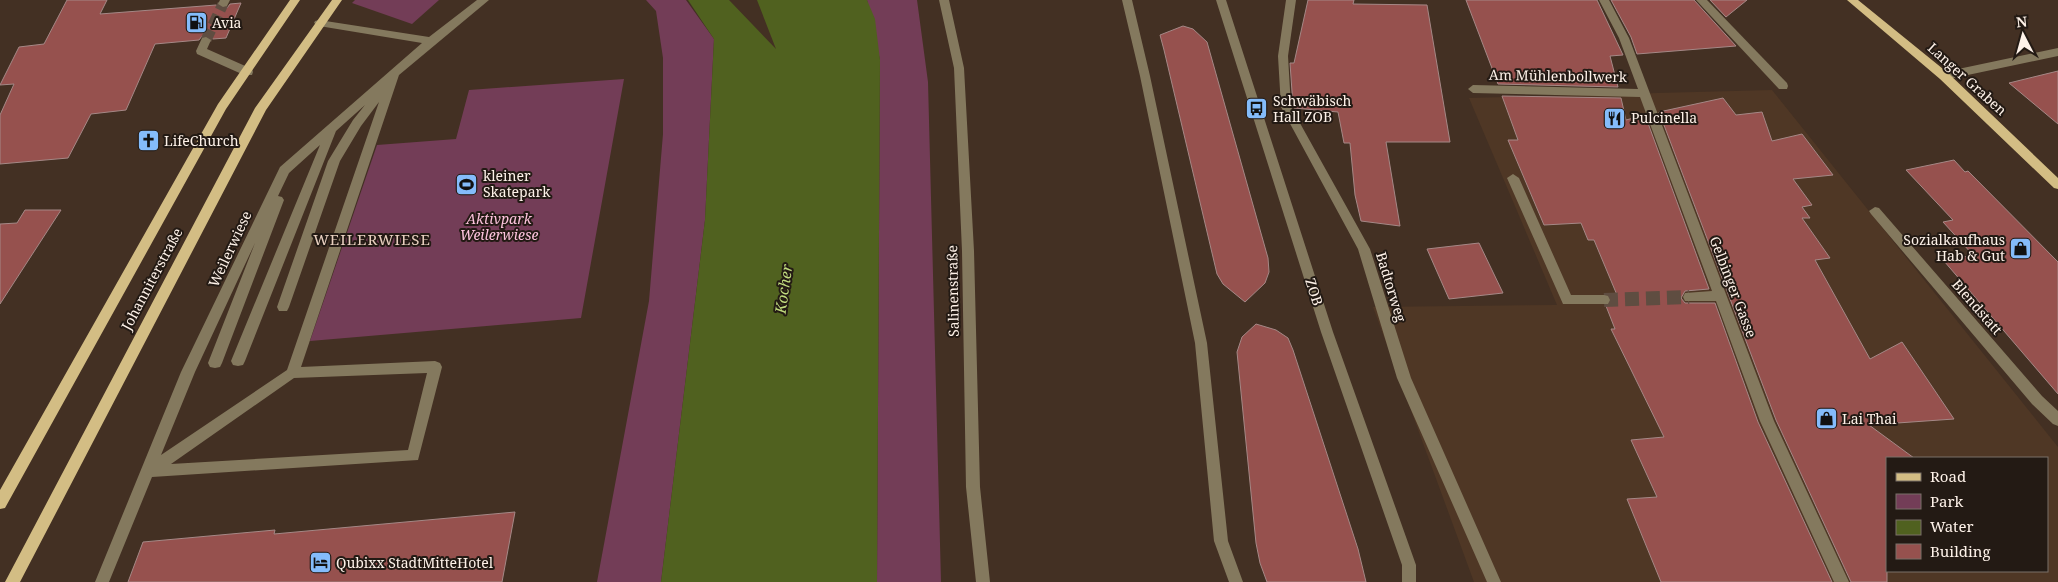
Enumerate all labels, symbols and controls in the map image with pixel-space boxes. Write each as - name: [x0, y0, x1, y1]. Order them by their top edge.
- north arrow: [1998, 10, 2048, 60]
- fuel station icon: Avia: [184, 11, 208, 35]
- text: N: [2015, 12, 2028, 32]
- place label: Avia: [212, 13, 242, 32]
- street label: Langer Graben: [1924, 38, 2011, 119]
- street label: Am Mühlenbollwerk: [1489, 65, 1628, 86]
- place label: Schwäbisch Hall ZOB: [1273, 91, 1352, 126]
- bus stop icon: Schwäbisch Hall ZOB: [1245, 97, 1269, 121]
- restaurant icon: Pulcinella: [1603, 106, 1627, 130]
- place label: Pulcinella: [1631, 108, 1697, 127]
- church icon: LifeChurch: [136, 129, 160, 153]
- place label: LifeChurch: [164, 131, 239, 150]
- place label: kleiner Skatepark: [483, 166, 551, 201]
- sports icon: kleiner Skatepark: [455, 172, 479, 196]
- street label: Weilerwiese: [204, 208, 255, 290]
- park label: Aktivpark Weilerwiese: [460, 209, 538, 244]
- street label: Johanniterstraße: [116, 224, 187, 334]
- district label: WEILERWIESE: [313, 229, 431, 249]
- place label: Sozialkaufhaus Hab & Gut: [1903, 230, 2005, 265]
- street label: Gelbinger Gasse: [1705, 233, 1762, 340]
- shop icon: Sozialkaufhaus Hab & Gut: [2009, 236, 2033, 260]
- street label: Salinenstraße: [942, 245, 963, 337]
- street label: Badtorweg: [1372, 249, 1411, 325]
- water label: Kocher: [770, 262, 796, 316]
- street label: Blendstatt: [1948, 275, 2007, 338]
- street label: ZOB: [1301, 276, 1328, 308]
- shop icon: Lai Thai: [1814, 407, 1838, 431]
- place label: Lai Thai: [1842, 409, 1897, 428]
- legend: [1886, 457, 2048, 572]
- text: Road: [1930, 466, 1966, 486]
- text: Park: [1930, 491, 1964, 511]
- text: Water: [1930, 516, 1973, 536]
- text: Building: [1930, 541, 1991, 561]
- hotel icon: Qubixx StadtMitteHotel: [308, 551, 332, 575]
- place label: Qubixx StadtMitteHotel: [336, 553, 494, 572]

